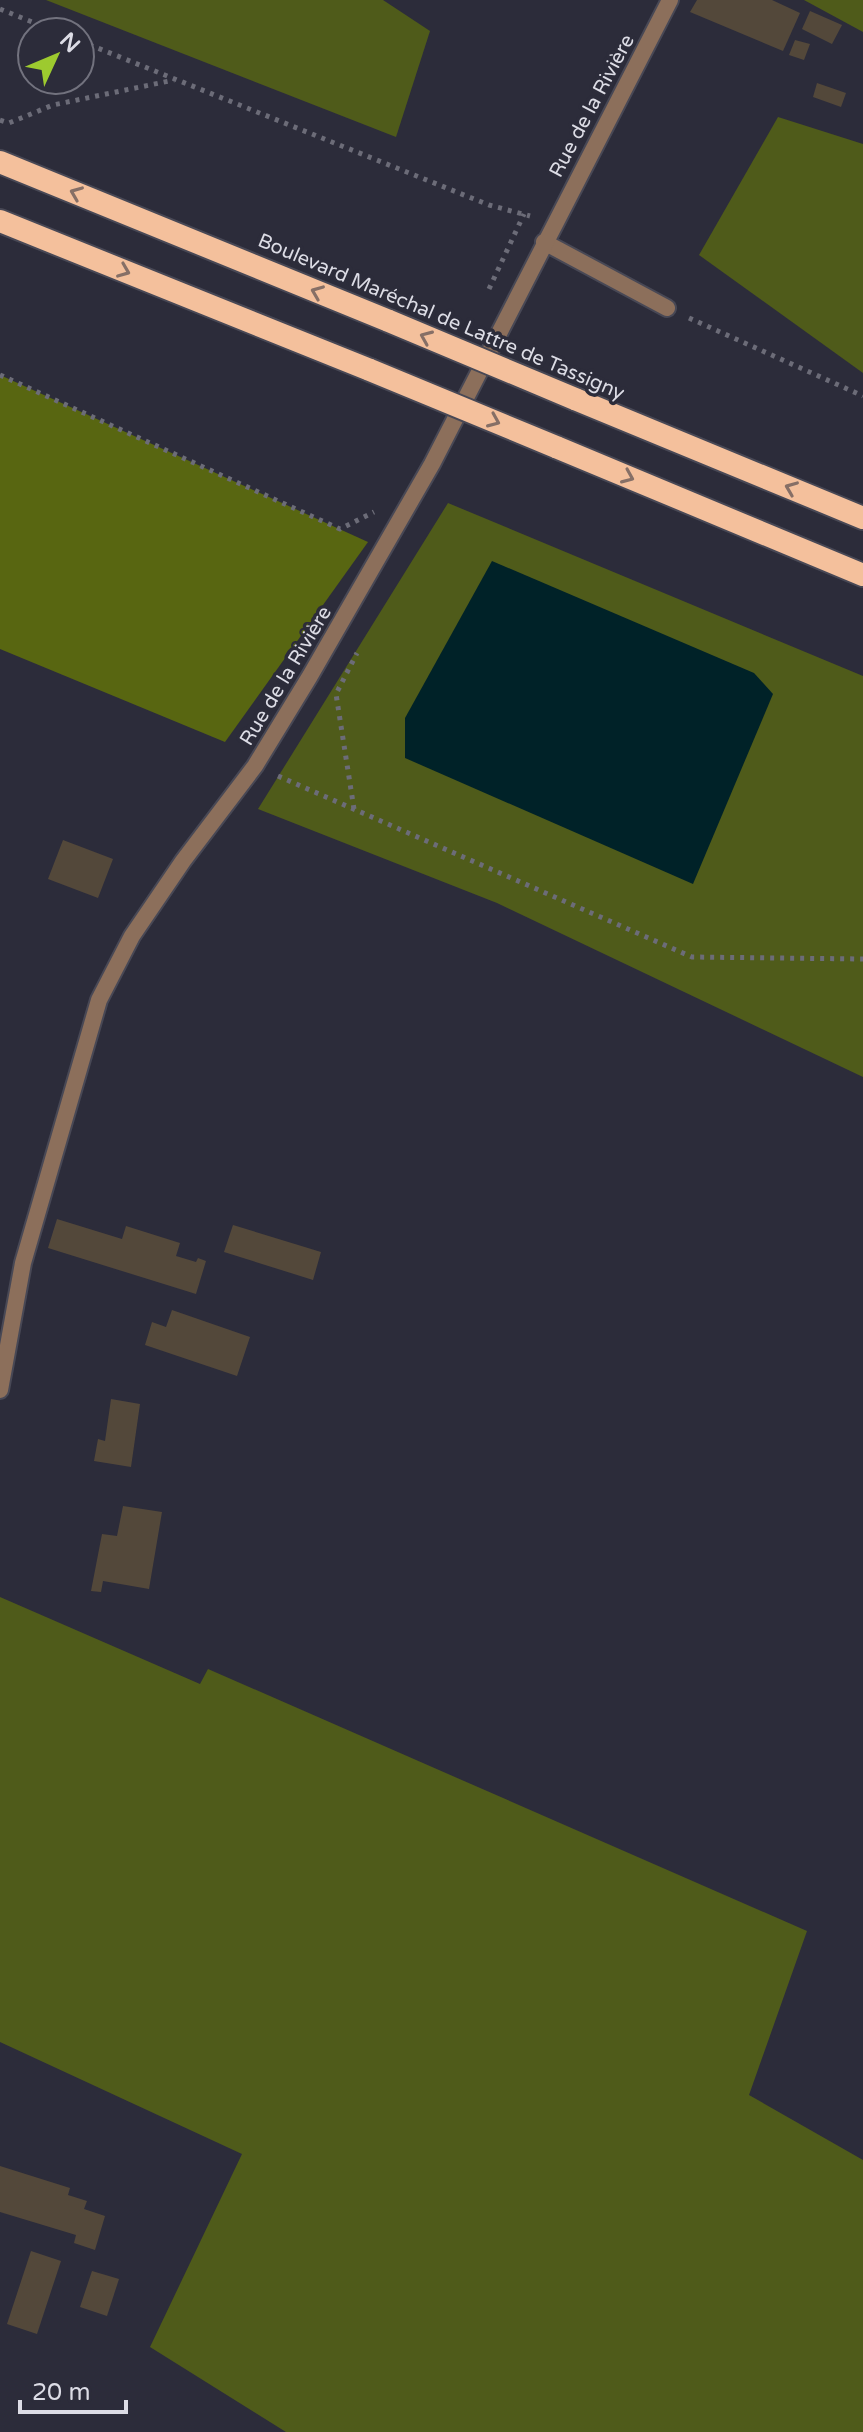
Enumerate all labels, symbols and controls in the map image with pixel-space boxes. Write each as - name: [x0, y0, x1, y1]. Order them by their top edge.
- north arrow: [16, 16, 96, 96]
- text: N: [54, 27, 85, 58]
- street label: Rue de la Rivière: [544, 30, 640, 182]
- one-way arrow: [70, 187, 84, 203]
- street label: Boulevard Maréchal de Lattre de Tassigny: [254, 229, 628, 406]
- one-way arrow: [116, 261, 130, 278]
- one-way arrow: [311, 285, 325, 301]
- one-way arrow: [420, 330, 434, 346]
- one-way arrow: [486, 412, 500, 428]
- one-way arrow: [620, 468, 635, 484]
- one-way arrow: [785, 481, 799, 498]
- street label: Rue de la Rivière: [235, 602, 337, 750]
- scale bar: [20, 2364, 126, 2414]
- text: 20 m: [32, 2378, 90, 2407]

